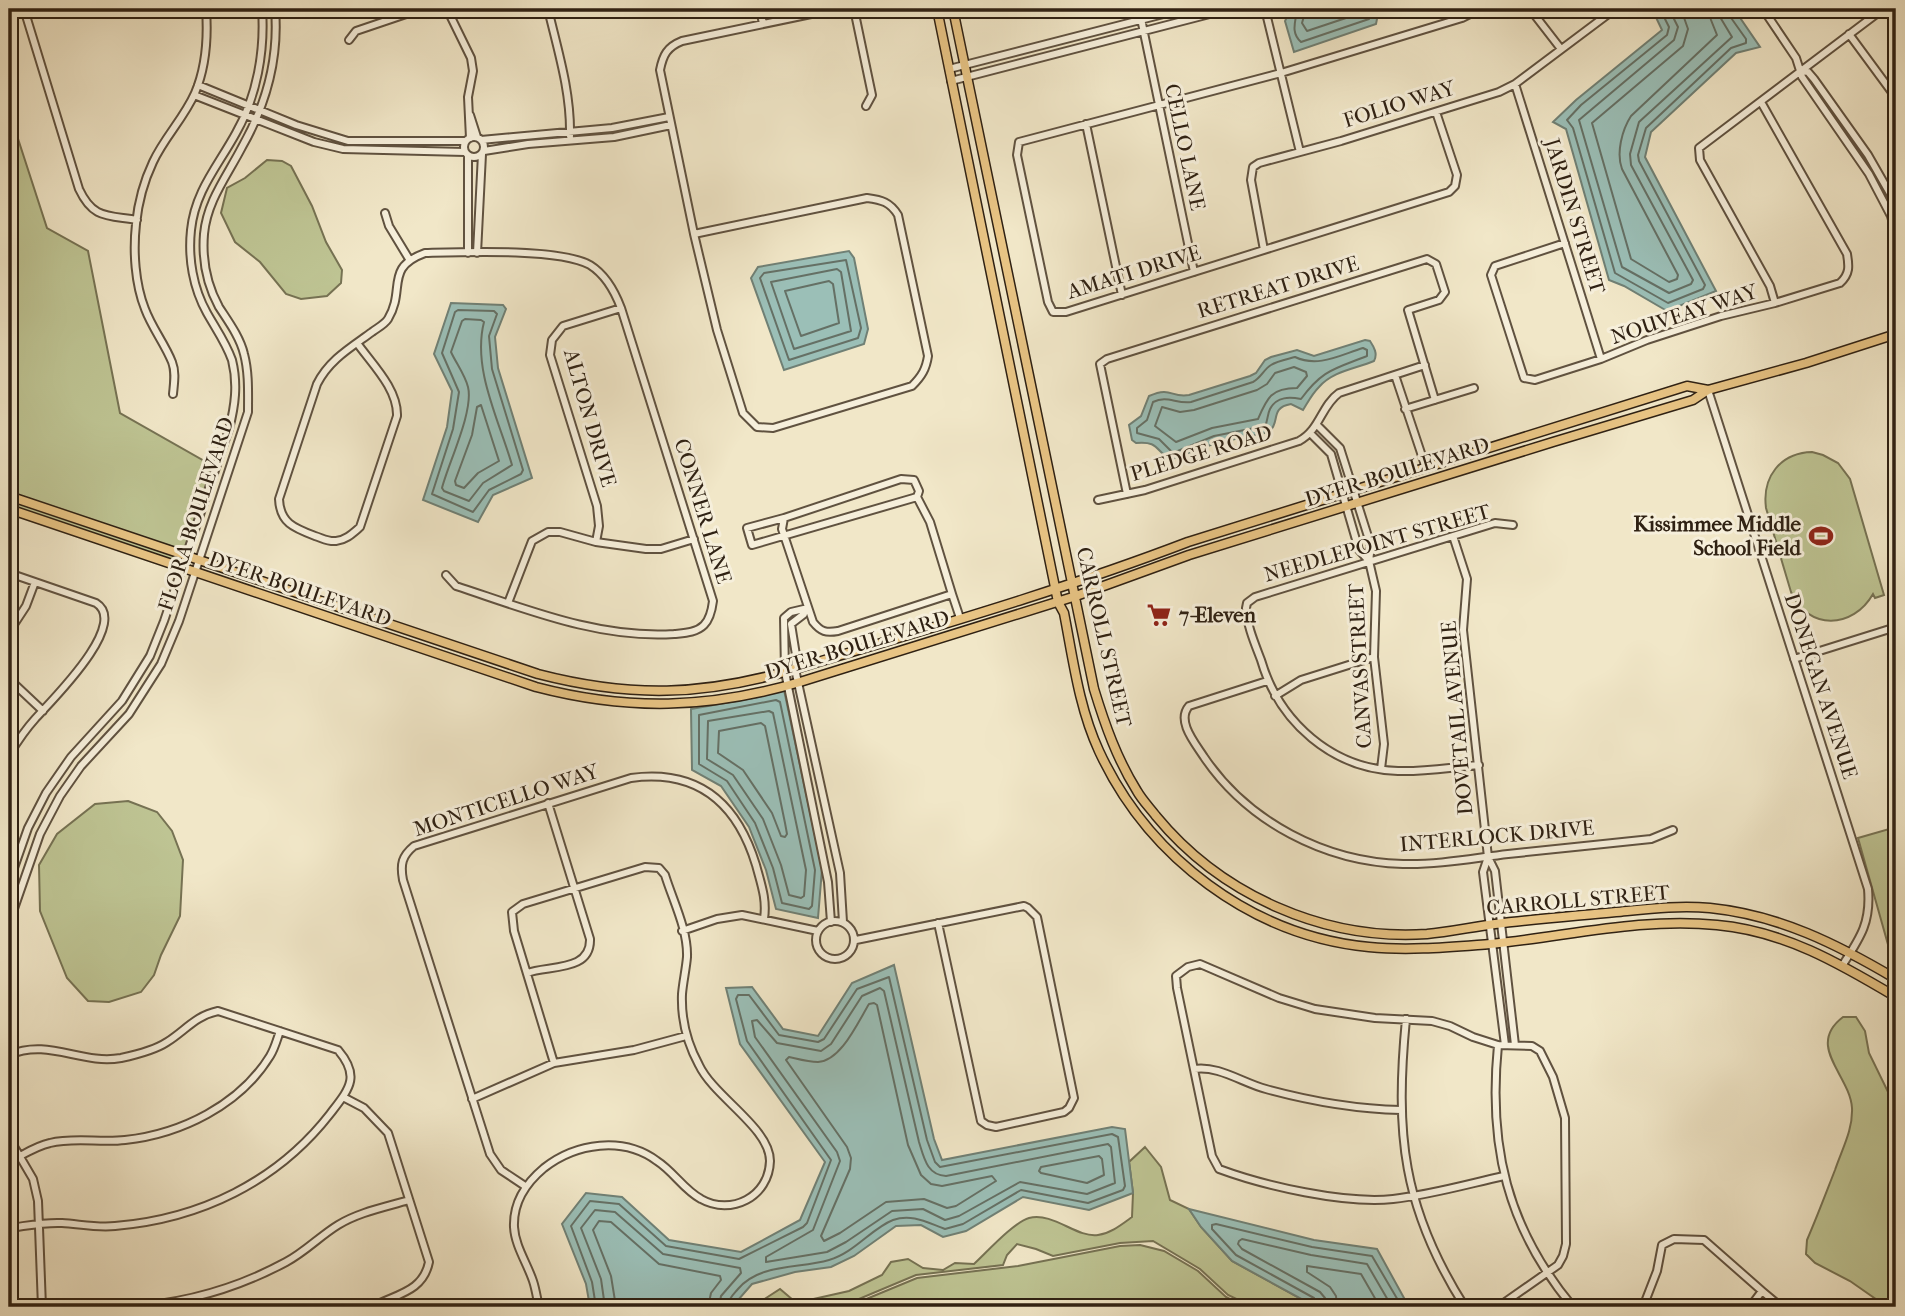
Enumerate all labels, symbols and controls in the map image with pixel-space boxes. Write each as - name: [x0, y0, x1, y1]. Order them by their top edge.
- street label: FOLIO WAY: [1340, 75, 1459, 132]
- street label: CELLO LANE: [1160, 82, 1210, 213]
- street label: JARDIN STREET: [1539, 134, 1610, 297]
- street label: AMATI DRIVE: [1063, 240, 1204, 304]
- street label: RETREAT DRIVE: [1194, 251, 1362, 323]
- street label: NOUVEAY WAY: [1608, 279, 1761, 349]
- street label: ALTON DRIVE: [559, 345, 621, 490]
- street label: FLORA BOULEVARD: [153, 414, 239, 614]
- street label: PLEDGE ROAD: [1127, 420, 1275, 486]
- street label: DYER BOULEVARD: [1302, 432, 1492, 512]
- street label: CONNER LANE: [670, 436, 736, 587]
- street label: NEEDLEPOINT STREET: [1261, 499, 1494, 587]
- place label: Kissimmee Middle School Field: [1634, 512, 1802, 560]
- sports icon: Kissimmee Middle School Field: [1807, 522, 1835, 550]
- street label: CARROLL STREET: [1072, 545, 1137, 730]
- street label: DYER BOULEVARD: [205, 546, 395, 632]
- street label: CANVAS STREET: [1344, 582, 1376, 749]
- street label: DONEGAN AVENUE: [1780, 590, 1862, 782]
- supermarket icon: 7-Eleven: [1145, 601, 1173, 629]
- place label: 7-Eleven: [1178, 603, 1257, 627]
- street label: DYER BOULEVARD: [762, 605, 952, 685]
- street label: DOVETAIL AVENUE: [1437, 620, 1477, 816]
- street label: MONTICELLO WAY: [410, 759, 602, 841]
- street label: INTERLOCK DRIVE: [1399, 816, 1595, 856]
- street label: CARROLL STREET: [1485, 880, 1671, 920]

